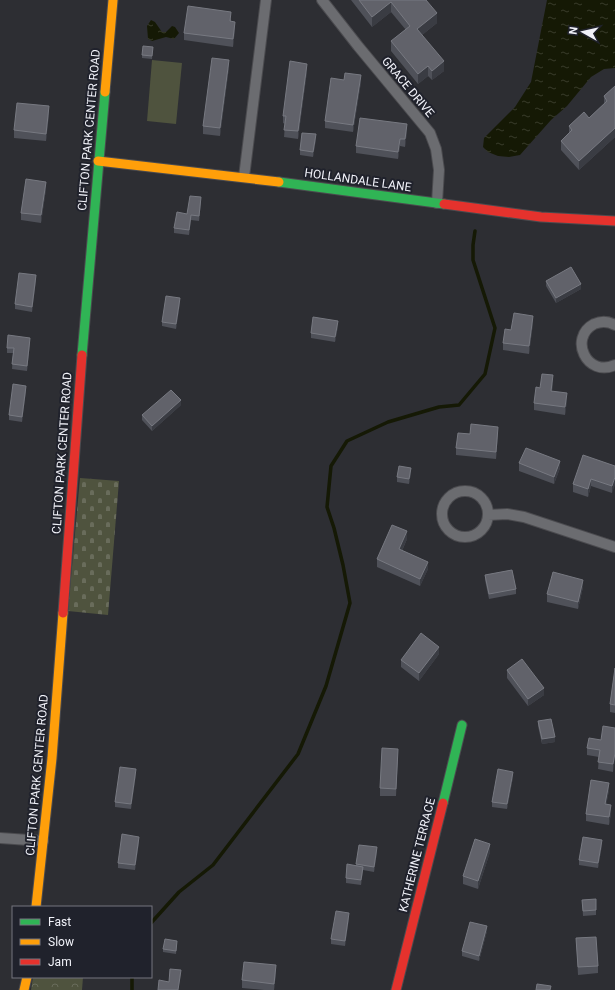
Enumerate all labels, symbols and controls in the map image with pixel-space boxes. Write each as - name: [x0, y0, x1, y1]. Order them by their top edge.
- north arrow: [563, 12, 603, 52]
- text: N: [567, 26, 581, 35]
- street label: CLIFTON PARK CENTER ROAD: [75, 48, 103, 211]
- street label: GRACE DRIVE: [379, 54, 437, 120]
- street label: HOLLANDALE LANE: [304, 166, 413, 194]
- street label: CLIFTON PARK CENTER ROAD: [49, 372, 75, 534]
- street label: CLIFTON PARK CENTER ROAD: [23, 693, 51, 856]
- street label: KATHERINE TERRACE: [396, 796, 438, 914]
- legend: [12, 906, 152, 978]
- text: Fast: [48, 915, 71, 929]
- text: Slow: [48, 935, 74, 949]
- text: Jam: [48, 955, 72, 969]

